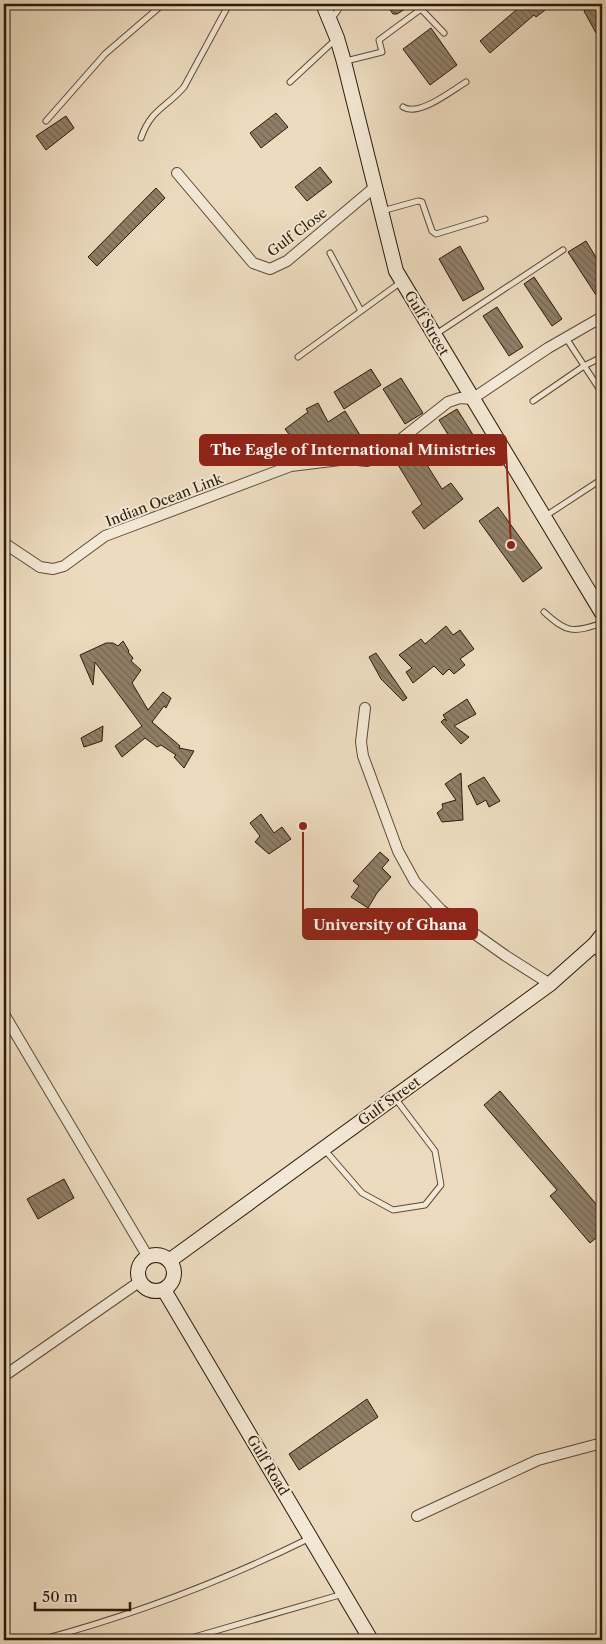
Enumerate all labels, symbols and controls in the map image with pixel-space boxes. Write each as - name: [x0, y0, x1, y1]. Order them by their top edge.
- street label: Gulf Close: [264, 204, 331, 260]
- street label: Gulf Street: [401, 287, 453, 359]
- callout: The Eagle of International Ministries: [200, 435, 506, 465]
- text: The Eagle of International Ministries: [210, 440, 496, 459]
- street label: Indian Ocean Link: [103, 469, 226, 531]
- callout: University of Ghana: [303, 909, 477, 939]
- text: University of Ghana: [313, 915, 467, 934]
- street label: Gulf Street: [354, 1072, 424, 1130]
- street label: Gulf Road: [243, 1431, 293, 1499]
- scale bar: [35, 1579, 130, 1611]
- text: 50 m: [42, 1587, 78, 1606]

